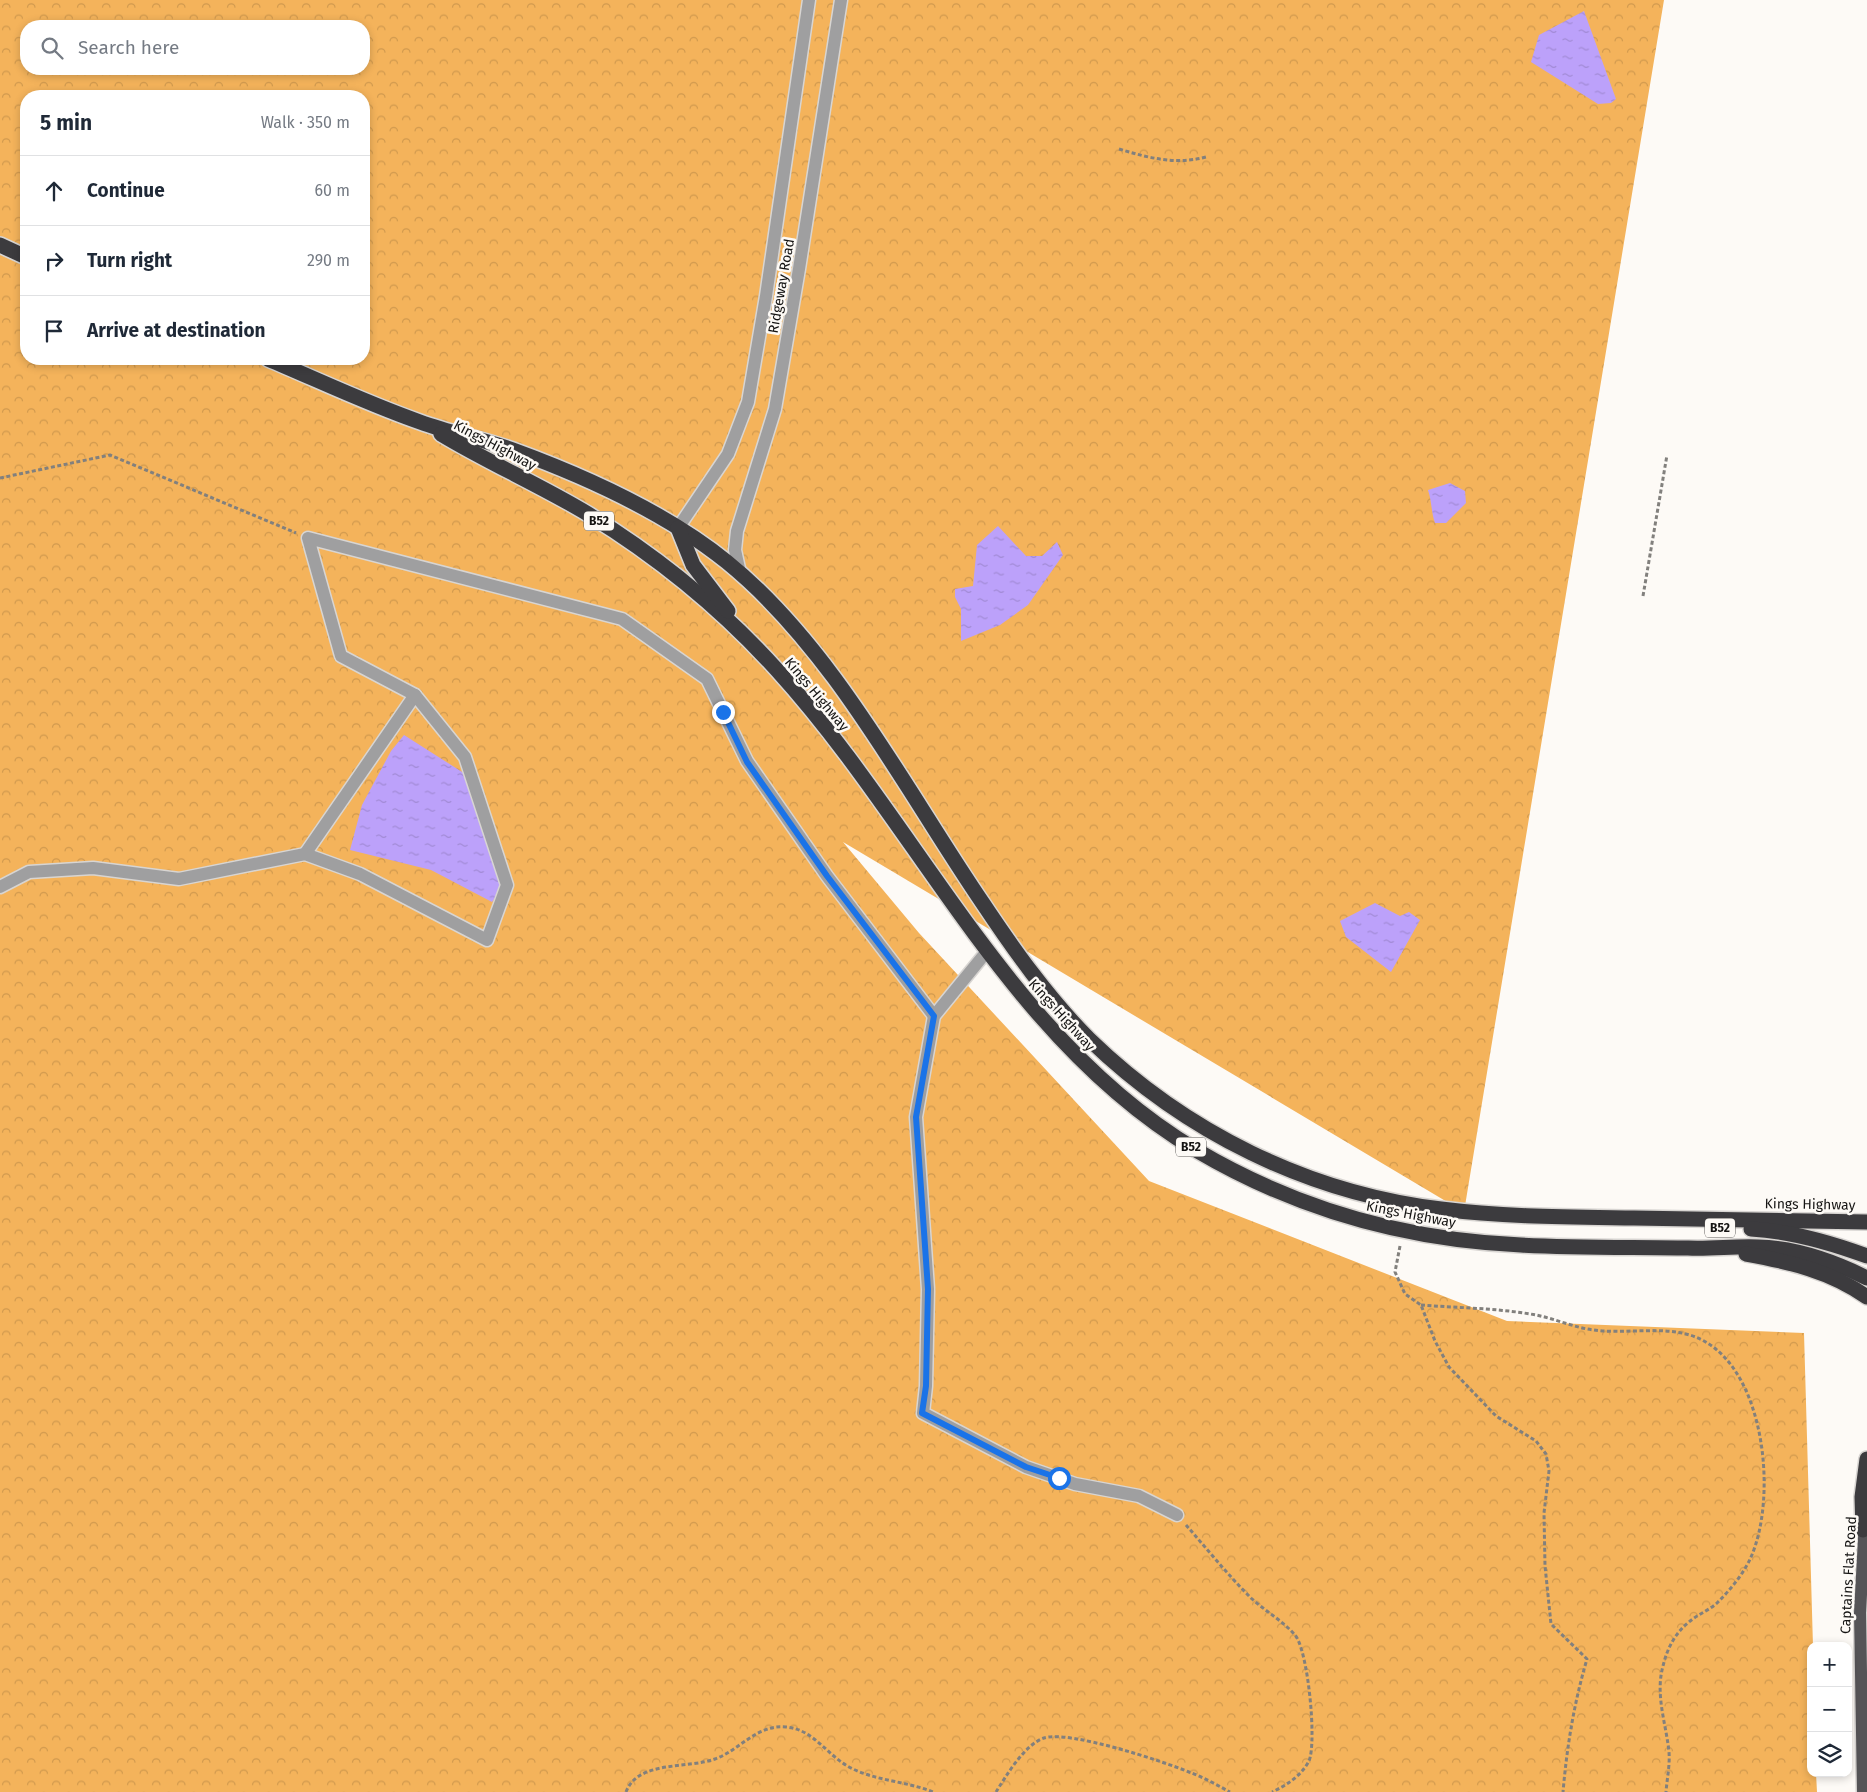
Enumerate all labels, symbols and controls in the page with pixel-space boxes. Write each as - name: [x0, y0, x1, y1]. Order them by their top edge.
- search box: [20, 20, 370, 75]
- icon: search: [38, 34, 66, 62]
- text: Search here: [78, 36, 179, 59]
- text: 5 min: [40, 110, 92, 136]
- text: Walk · 350 m: [261, 113, 350, 132]
- icon: ahead: [40, 177, 68, 205]
- text: Continue: [87, 179, 165, 202]
- text: 60 m: [315, 181, 350, 200]
- street label: Ridgeway Road: [765, 238, 798, 335]
- icon: right: [40, 247, 68, 275]
- text: Turn right: [87, 249, 172, 272]
- text: 290 m: [307, 251, 350, 270]
- icon: arrive: [40, 317, 68, 345]
- text: Arrive at destination: [87, 319, 266, 342]
- street label: Kings Highway: [451, 417, 539, 474]
- road number: B52: [584, 512, 614, 530]
- street label: Kings Highway: [781, 654, 852, 735]
- route end: [712, 701, 735, 724]
- street label: Kings Highway: [1025, 976, 1098, 1055]
- road number: B52: [1176, 1138, 1206, 1156]
- street label: Kings Highway: [1764, 1195, 1856, 1214]
- street label: Kings Highway: [1365, 1197, 1457, 1232]
- road number: B52: [1705, 1218, 1735, 1238]
- route start: [1048, 1467, 1071, 1490]
- street label: Captains Flat Road: [1837, 1516, 1860, 1634]
- map controls: [1807, 1642, 1852, 1777]
- button: +: [1807, 1642, 1852, 1687]
- button: −: [1807, 1687, 1852, 1732]
- button: layers: [1807, 1732, 1852, 1777]

